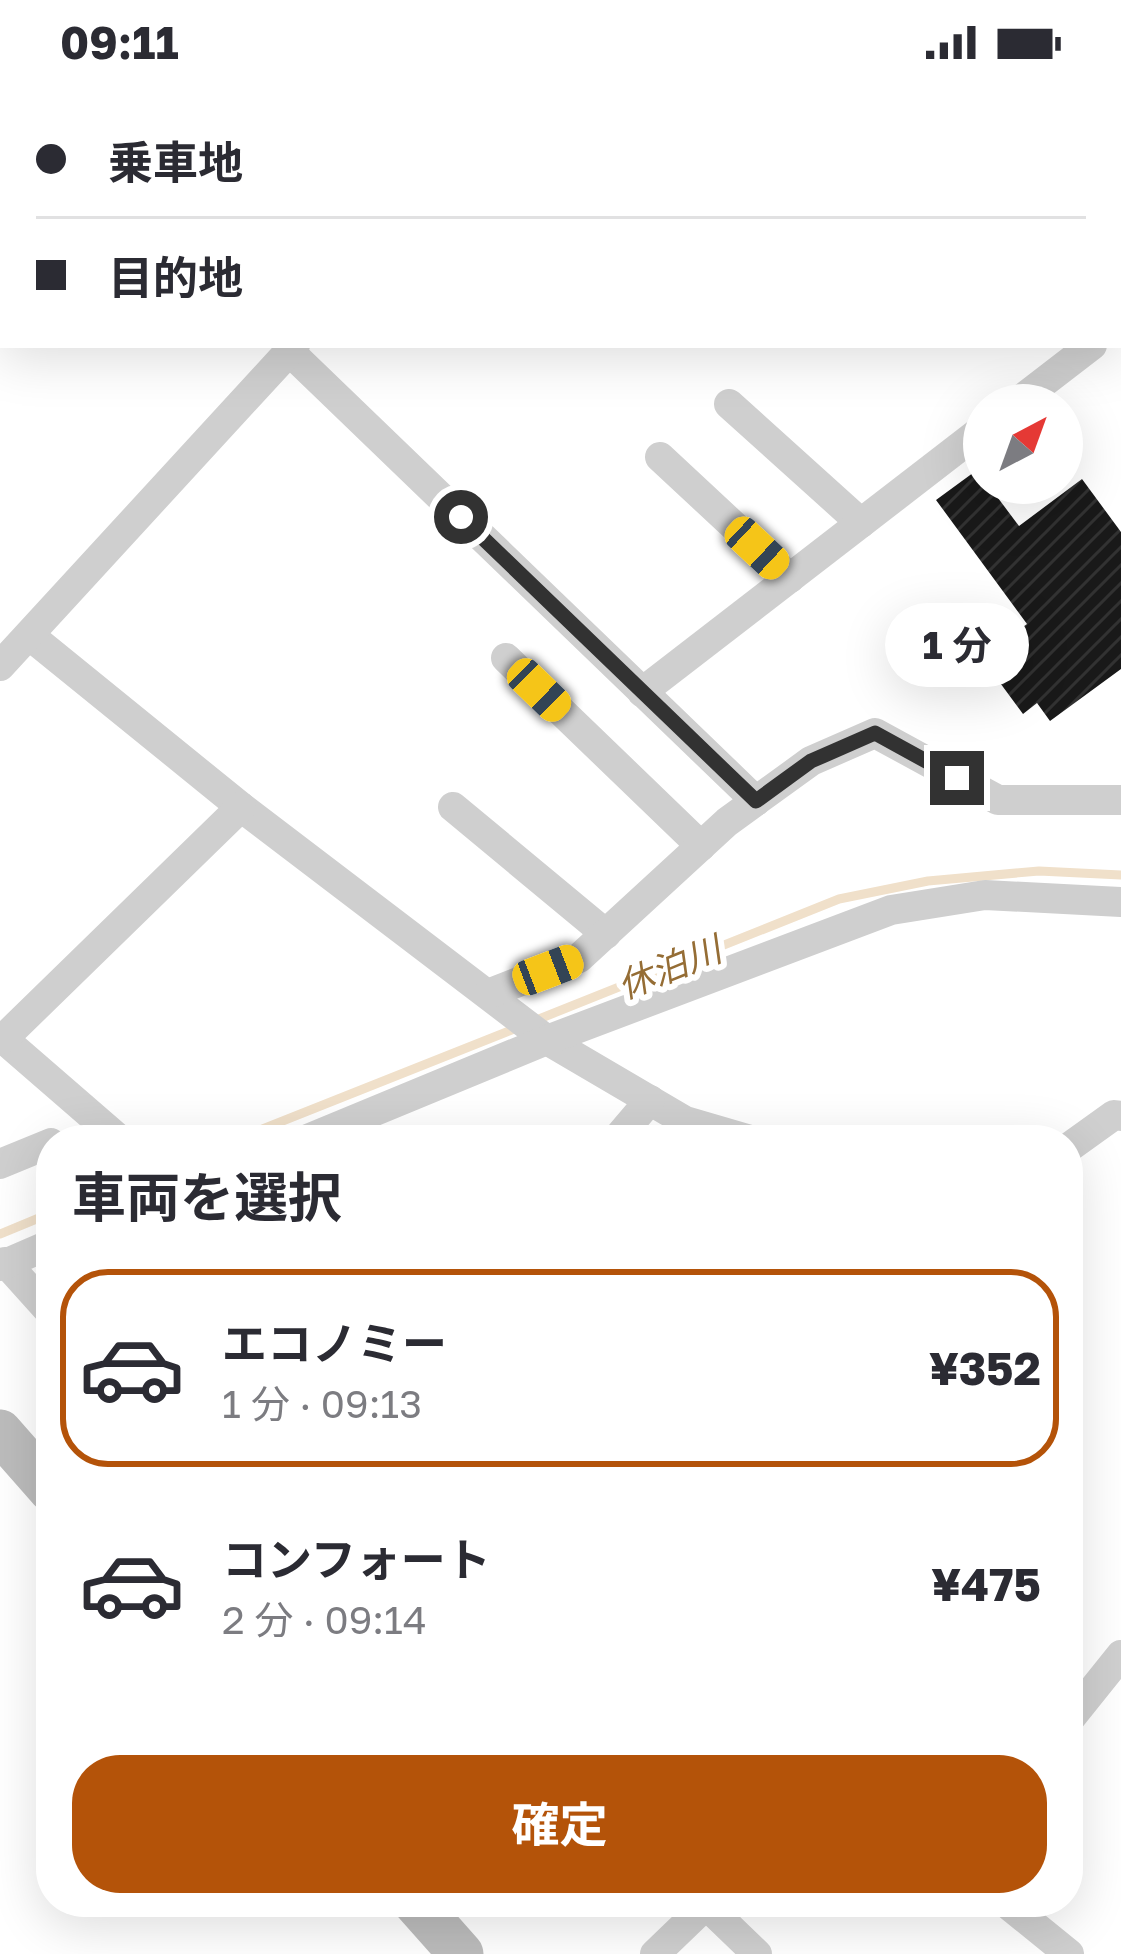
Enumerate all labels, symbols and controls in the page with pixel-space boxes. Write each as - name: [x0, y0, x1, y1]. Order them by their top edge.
- text: 09:11: [60, 15, 179, 69]
- text: 乗車地: [108, 135, 243, 189]
- text: 目的地: [108, 250, 243, 304]
- north arrow: [963, 384, 1083, 504]
- map controls: [963, 384, 1083, 504]
- route start: [434, 490, 488, 544]
- car: [718, 510, 796, 586]
- callout: 1 分: [885, 604, 1029, 688]
- text: 1 分: [923, 621, 991, 668]
- car: [501, 652, 577, 728]
- route end: [930, 751, 984, 805]
- water label: 休泊川: [611, 925, 731, 1007]
- car: [508, 940, 588, 1000]
- text: 車両を選択: [72, 1164, 342, 1229]
- icon: car: [78, 1314, 186, 1422]
- text: エコノミー: [222, 1316, 447, 1370]
- text: ¥352: [929, 1341, 1041, 1395]
- text: 1 分 · 09:13: [222, 1380, 422, 1427]
- icon: car: [78, 1530, 186, 1638]
- text: コンフォート: [222, 1532, 491, 1586]
- text: ¥475: [931, 1557, 1041, 1611]
- text: 2 分 · 09:14: [222, 1596, 427, 1643]
- button: 確定: [72, 1755, 1047, 1893]

